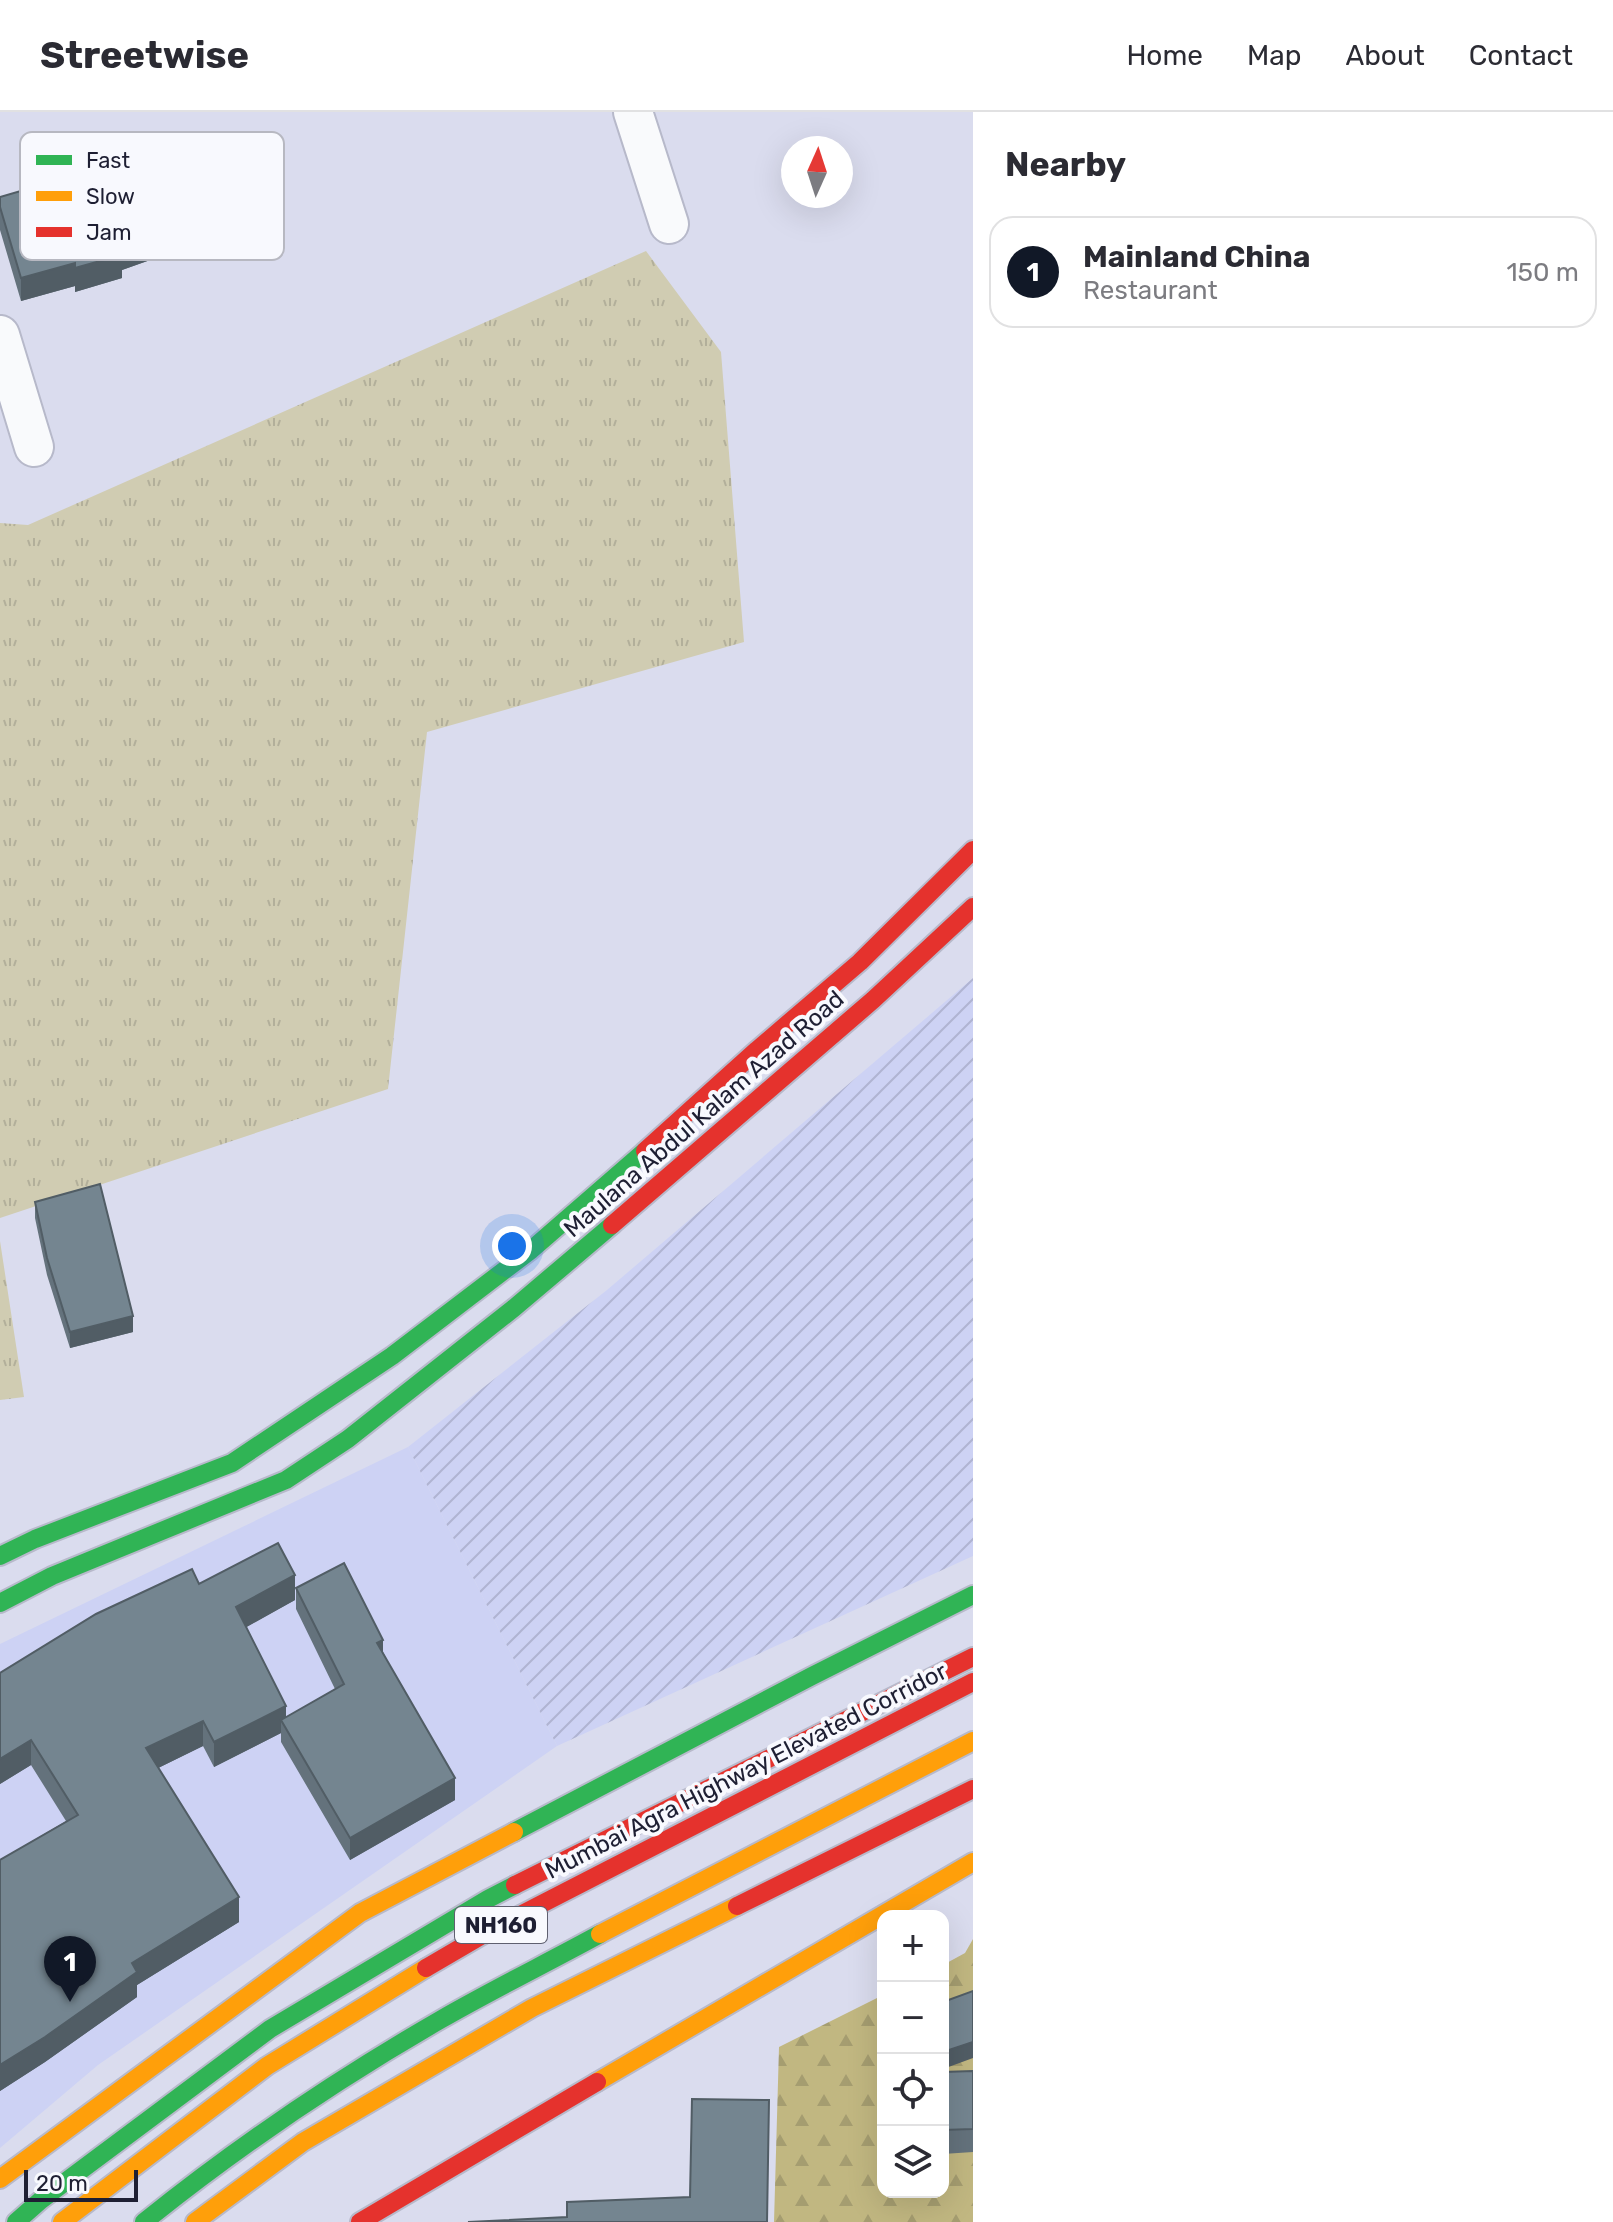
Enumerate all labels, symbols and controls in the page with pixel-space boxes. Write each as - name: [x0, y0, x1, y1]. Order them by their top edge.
- text: Streetwise: [40, 32, 249, 78]
- text: Home: [1126, 39, 1203, 72]
- text: Map: [1247, 39, 1301, 72]
- text: About: [1345, 39, 1425, 72]
- text: Contact: [1469, 39, 1573, 72]
- legend: [20, 132, 284, 260]
- north arrow: [781, 136, 853, 208]
- text: Nearby: [1005, 144, 1126, 185]
- text: Fast: [86, 147, 131, 174]
- text: Slow: [86, 183, 135, 210]
- text: Jam: [86, 219, 132, 246]
- text: Mainland China: [1083, 239, 1310, 275]
- text: 1: [1027, 257, 1039, 288]
- text: 150 m: [1506, 257, 1579, 288]
- text: Restaurant: [1083, 275, 1218, 306]
- street label: Maulana Abdul Kalam Azad Road: [558, 985, 850, 1243]
- your location: [492, 1226, 532, 1266]
- street label: Mumbai Agra Highway Elevated Corridor: [540, 1657, 952, 1885]
- road number: NH160: [455, 1907, 547, 1943]
- map controls: [877, 1910, 949, 2198]
- button: +: [877, 1910, 949, 1982]
- pin: 1: [44, 1936, 96, 2002]
- button: −: [877, 1982, 949, 2054]
- button: locate: [877, 2054, 949, 2126]
- button: layers: [877, 2126, 949, 2198]
- scale bar: [24, 2166, 138, 2202]
- text: 20 m: [36, 2170, 88, 2197]

